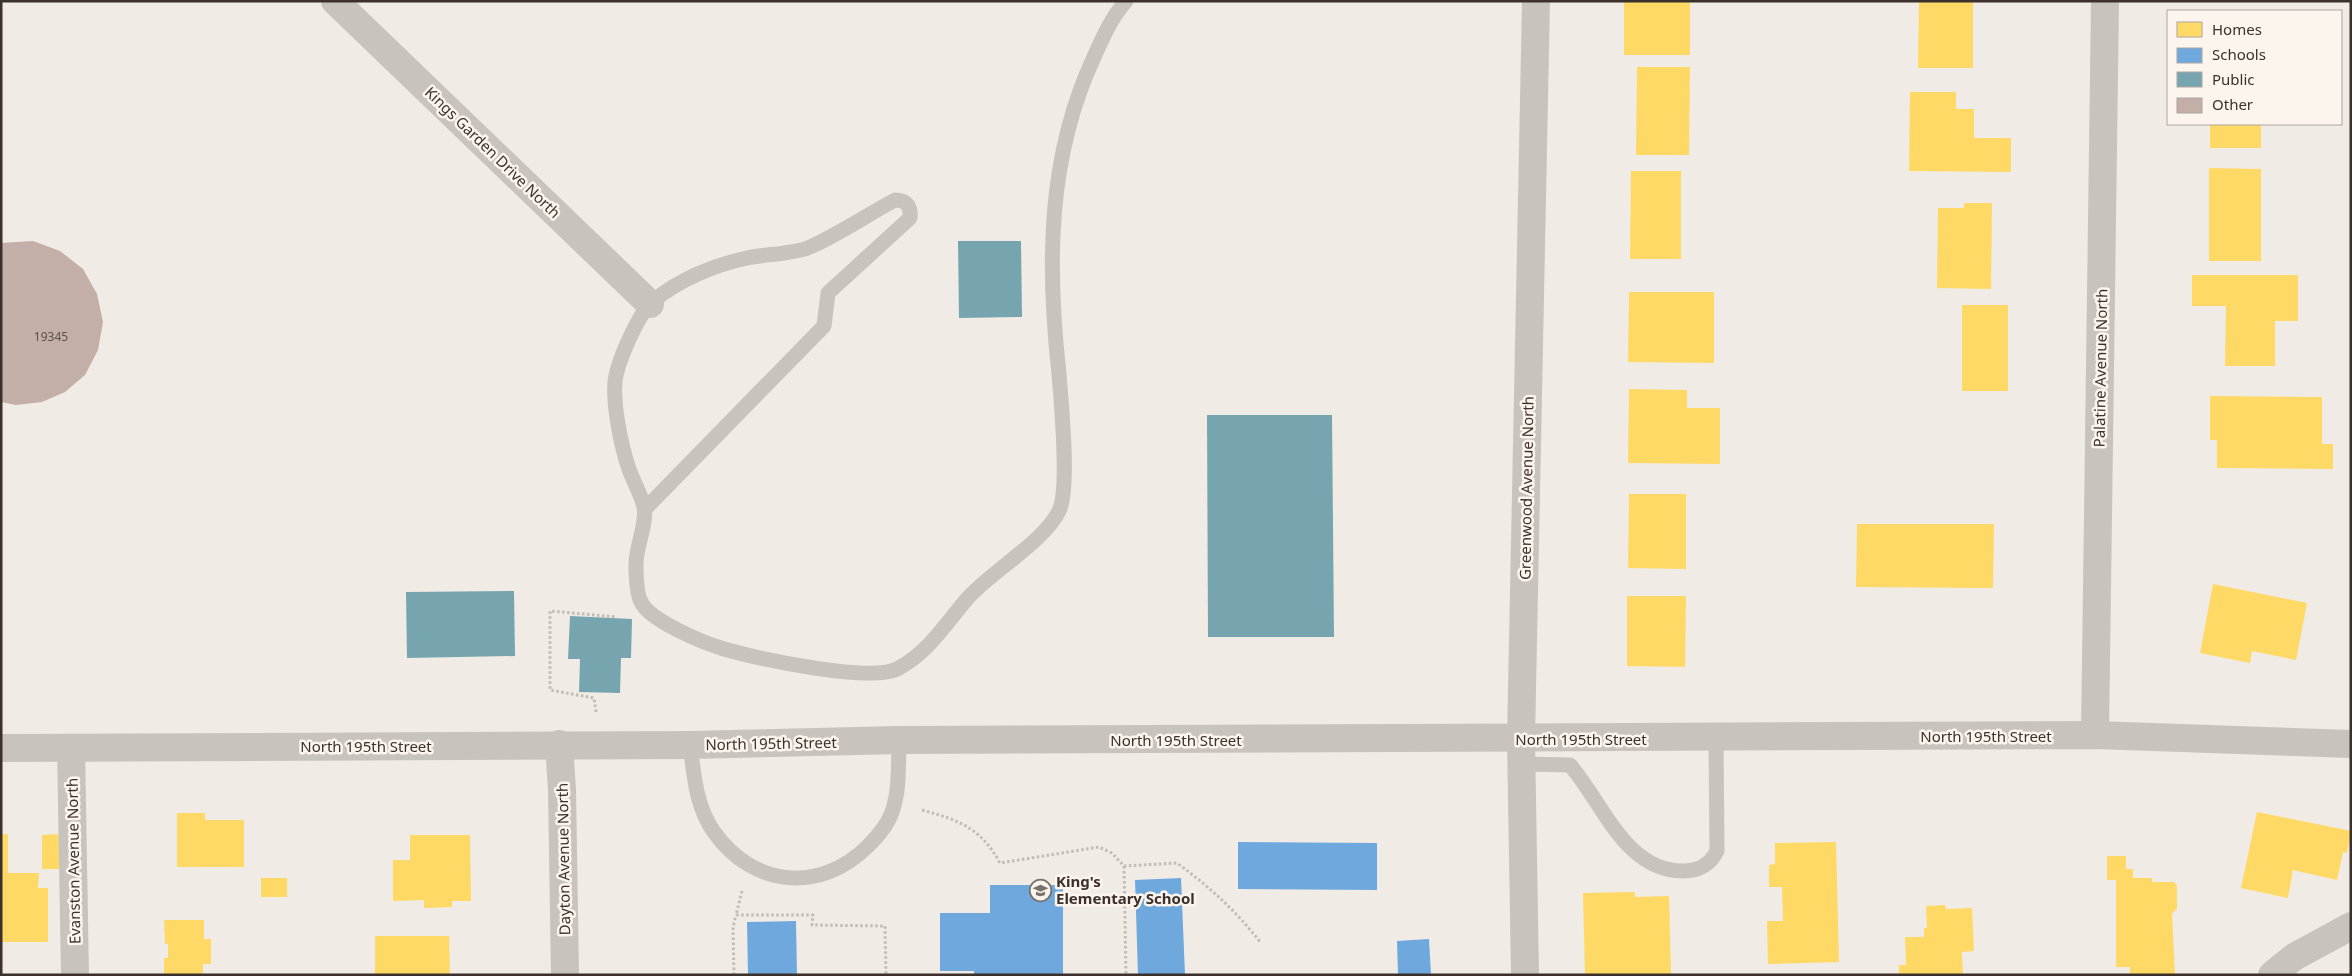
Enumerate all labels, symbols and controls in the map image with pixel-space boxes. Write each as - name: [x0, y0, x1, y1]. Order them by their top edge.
- legend: [2167, 10, 2342, 125]
- text: Homes: [2212, 19, 2262, 39]
- text: Schools: [2212, 44, 2266, 64]
- text: Public: [2212, 69, 2255, 89]
- street label: Kings Garden Drive North: [421, 82, 565, 222]
- text: Other: [2212, 94, 2253, 114]
- street label: Palatine Avenue North: [2089, 289, 2111, 447]
- house number: 19345: [34, 328, 68, 345]
- street label: Greenwood Avenue North: [1514, 396, 1538, 580]
- street label: North 195th Street: [1920, 726, 2052, 746]
- street label: North 195th Street: [1515, 729, 1647, 749]
- street label: North 195th Street: [1110, 730, 1242, 750]
- street label: North 195th Street: [705, 732, 837, 754]
- street label: North 195th Street: [300, 736, 432, 756]
- street label: Evanston Avenue North: [62, 778, 84, 944]
- street label: Dayton Avenue North: [552, 783, 574, 935]
- place label: King's Elementary School: [1056, 871, 1195, 908]
- school or university icon: King's Elementary School: [1028, 878, 1052, 902]

